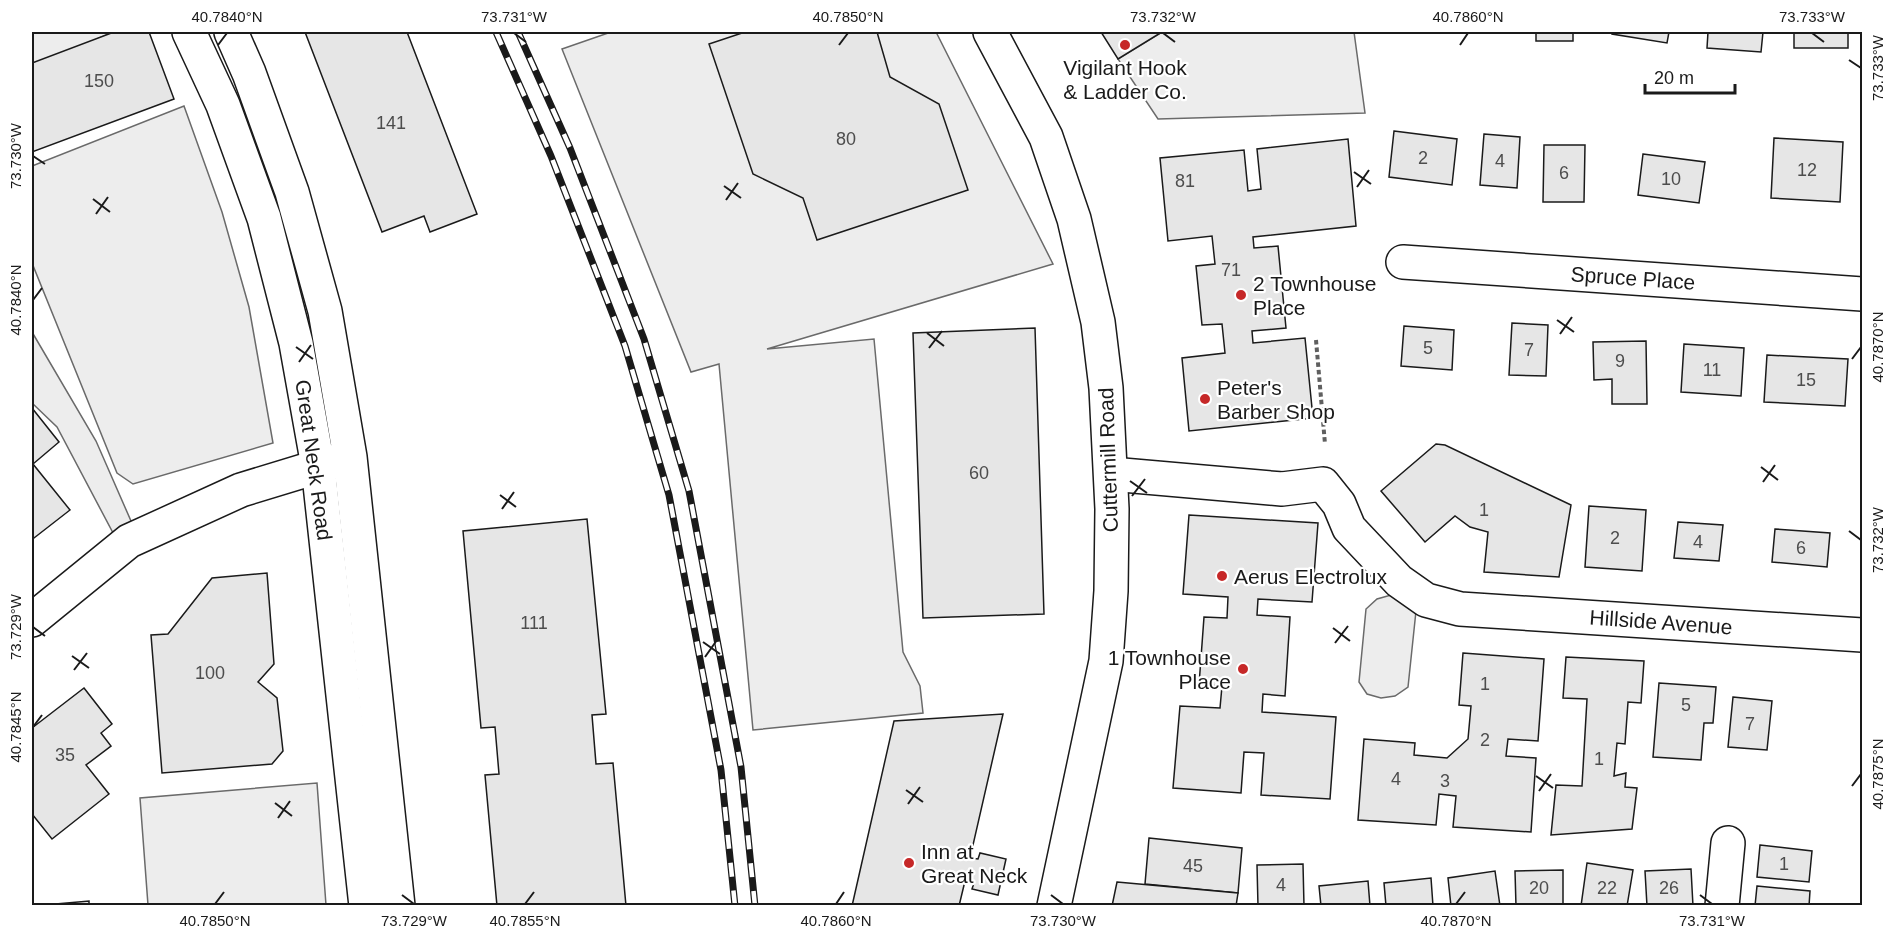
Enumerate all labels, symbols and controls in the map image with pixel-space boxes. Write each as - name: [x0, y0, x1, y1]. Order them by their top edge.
- text: 40.7840°N: [191, 8, 263, 25]
- text: 73.731°W: [481, 8, 548, 25]
- text: 40.7850°N: [812, 8, 884, 25]
- text: 73.732°W: [1130, 8, 1197, 25]
- text: 40.7860°N: [1432, 8, 1504, 25]
- text: 73.733°W: [1779, 8, 1846, 25]
- text: 73.733°W: [1869, 34, 1886, 101]
- marker: Vigilant Hook & Ladder Co.: [1118, 38, 1132, 52]
- place label: Vigilant Hook & Ladder Co.: [1063, 56, 1187, 103]
- scale bar: [1645, 57, 1735, 95]
- text: 20 m: [1654, 68, 1694, 88]
- house number: 150: [84, 71, 114, 91]
- house number: 141: [376, 113, 406, 133]
- text: 73.730°W: [7, 122, 24, 189]
- house number: 80: [836, 129, 856, 149]
- house number: 2: [1418, 148, 1428, 168]
- house number: 4: [1495, 151, 1505, 171]
- house number: 12: [1797, 160, 1817, 180]
- house number: 6: [1559, 163, 1569, 183]
- house number: 10: [1661, 169, 1681, 189]
- house number: 81: [1175, 171, 1195, 191]
- house number: 71: [1221, 260, 1241, 280]
- street label: Spruce Place: [1570, 262, 1696, 294]
- text: 40.7840°N: [7, 264, 24, 336]
- place label: 2 Townhouse Place: [1253, 272, 1376, 319]
- marker: 2 Townhouse Place: [1234, 288, 1248, 302]
- text: 40.7870°N: [1869, 311, 1886, 383]
- house number: 5: [1423, 338, 1433, 358]
- house number: 7: [1524, 340, 1534, 360]
- house number: 9: [1615, 351, 1625, 371]
- house number: 11: [1703, 360, 1721, 380]
- house number: 15: [1796, 370, 1816, 390]
- place label: Peter's Barber Shop: [1217, 376, 1335, 423]
- street label: Great Neck Road: [291, 378, 337, 542]
- street label: Cuttermill Road: [1094, 387, 1122, 533]
- marker: Peter's Barber Shop: [1198, 392, 1212, 406]
- house number: 60: [969, 463, 989, 483]
- house number: 1: [1479, 500, 1489, 520]
- text: 73.732°W: [1869, 506, 1886, 573]
- house number: 2: [1610, 528, 1620, 548]
- house number: 4: [1693, 532, 1703, 552]
- house number: 6: [1796, 538, 1806, 558]
- place label: Aerus Electrolux: [1234, 565, 1387, 588]
- marker: Aerus Electrolux: [1215, 569, 1229, 583]
- text: 73.729°W: [7, 593, 24, 660]
- street label: Hillside Avenue: [1589, 606, 1733, 638]
- house number: 111: [520, 613, 548, 633]
- place label: 1 Townhouse Place: [1108, 646, 1231, 693]
- marker: 1 Townhouse Place: [1236, 662, 1250, 676]
- house number: 100: [195, 663, 225, 683]
- house number: 1: [1480, 674, 1490, 694]
- text: 40.7845°N: [7, 691, 24, 763]
- house number: 5: [1681, 695, 1691, 715]
- house number: 7: [1745, 714, 1755, 734]
- house number: 2: [1480, 730, 1490, 750]
- text: 40.7875°N: [1869, 738, 1886, 810]
- house number: 35: [55, 745, 75, 765]
- house number: 1: [1594, 749, 1604, 769]
- house number: 4: [1391, 769, 1401, 789]
- house number: 3: [1440, 771, 1450, 791]
- place label: Inn at Great Neck: [921, 840, 1028, 887]
- house number: 1: [1779, 854, 1789, 874]
- marker: Inn at Great Neck: [902, 856, 916, 870]
- house number: 45: [1183, 856, 1203, 876]
- house number: 4: [1276, 875, 1286, 895]
- house number: 20: [1529, 878, 1549, 898]
- house number: 22: [1597, 878, 1617, 898]
- house number: 26: [1659, 878, 1679, 898]
- text: 40.7850°N: [179, 912, 251, 929]
- text: 73.729°W: [381, 912, 448, 929]
- text: 40.7855°N: [489, 912, 561, 929]
- text: 40.7860°N: [800, 912, 872, 929]
- text: 73.730°W: [1030, 912, 1097, 929]
- text: 40.7870°N: [1420, 912, 1492, 929]
- text: 73.731°W: [1679, 912, 1746, 929]

